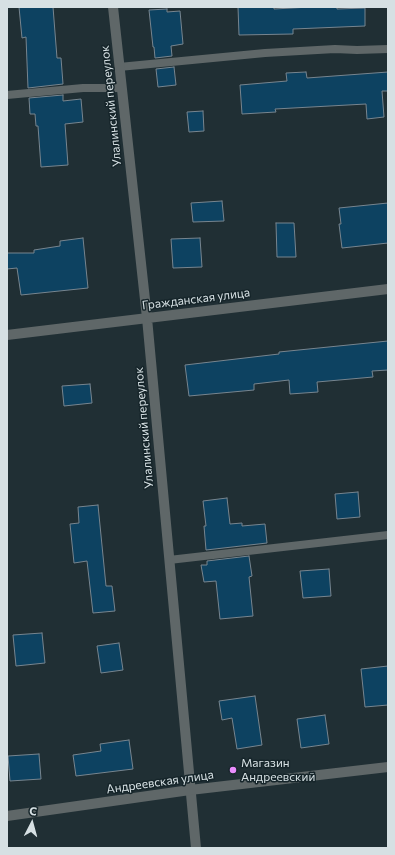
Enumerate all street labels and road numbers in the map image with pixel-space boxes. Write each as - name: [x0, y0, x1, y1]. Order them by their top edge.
- street label: Улалинский переулок: [97, 45, 125, 167]
- street label: Гражданская улица: [141, 285, 251, 313]
- street label: Улалинский переулок: [132, 367, 156, 489]
- street label: Андреевская улица: [105, 767, 215, 797]

